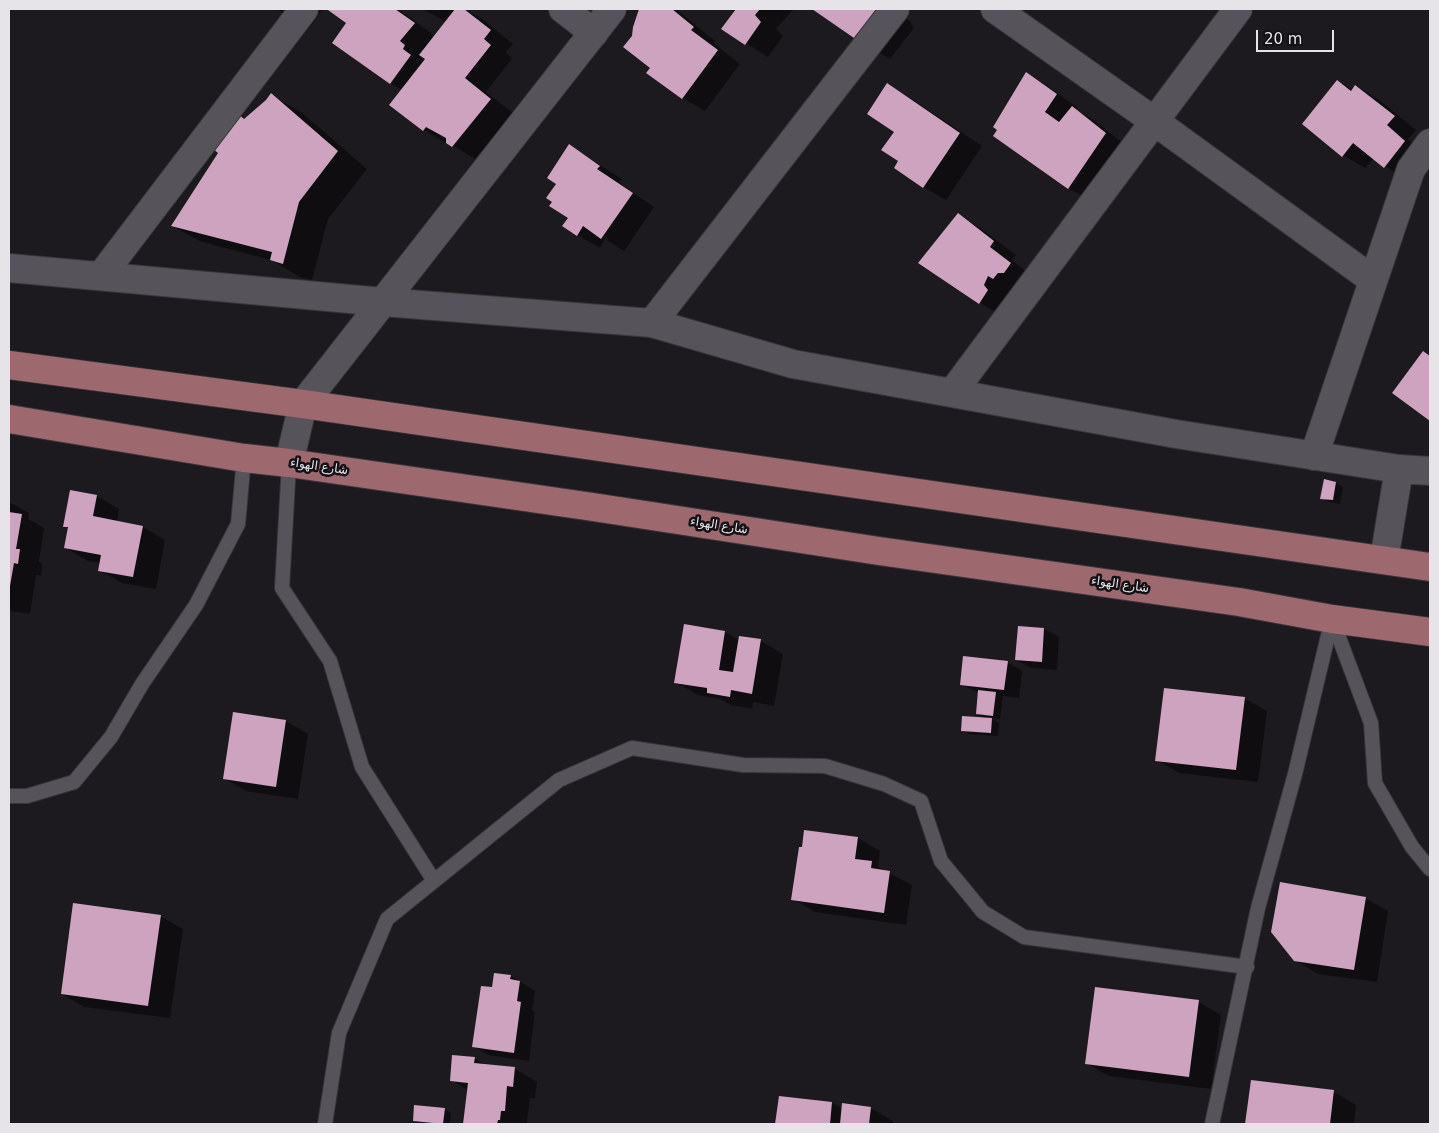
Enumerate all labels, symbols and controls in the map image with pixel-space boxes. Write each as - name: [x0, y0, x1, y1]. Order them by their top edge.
- scale bar: [1259, 20, 1336, 52]
- text: 20 m: [1264, 30, 1302, 48]
- street label: شارع الهواء: [289, 456, 349, 478]
- street label: شارع الهواء: [689, 514, 749, 538]
- street label: شارع الهواء: [1090, 574, 1150, 596]

